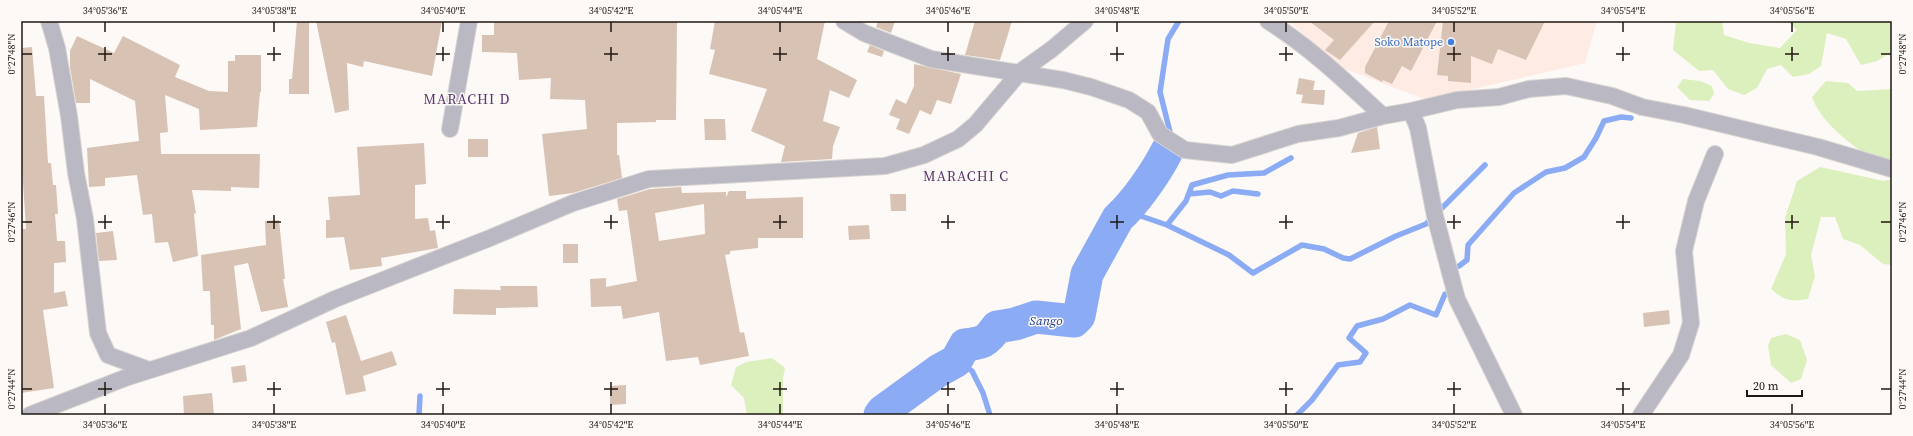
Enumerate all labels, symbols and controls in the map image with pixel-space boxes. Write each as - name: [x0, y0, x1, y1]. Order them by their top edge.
- text: 34°05'36"E: [83, 4, 127, 17]
- text: 34°05'38"E: [252, 4, 296, 17]
- text: 34°05'40"E: [421, 4, 465, 17]
- text: 34°05'42"E: [589, 4, 633, 17]
- text: 34°05'44"E: [758, 4, 802, 17]
- text: 34°05'46"E: [926, 4, 970, 17]
- text: 34°05'48"E: [1095, 4, 1139, 17]
- text: 34°05'50"E: [1264, 4, 1308, 17]
- text: 34°05'52"E: [1432, 4, 1476, 17]
- text: 34°05'54"E: [1601, 4, 1645, 17]
- text: 34°05'56"E: [1770, 4, 1814, 17]
- text: 0°27'48"N: [5, 33, 18, 75]
- text: 0°27'48"N: [1896, 33, 1909, 75]
- place label: Soko Matope: [1375, 34, 1443, 50]
- marker: Soko Matope: [1446, 37, 1456, 47]
- district label: MARACHI D: [423, 89, 511, 109]
- district label: MARACHI C: [923, 166, 1009, 186]
- text: 0°27'46"N: [5, 201, 18, 243]
- text: 0°27'46"N: [1896, 201, 1909, 243]
- water label: Sango: [1030, 312, 1063, 329]
- text: 0°27'44"N: [5, 368, 18, 410]
- text: 0°27'44"N: [1896, 368, 1909, 410]
- scale bar: [1747, 372, 1802, 398]
- text: 20 m: [1753, 378, 1779, 394]
- text: 34°05'36"E: [83, 418, 127, 431]
- text: 34°05'38"E: [252, 418, 296, 431]
- text: 34°05'40"E: [421, 418, 465, 431]
- text: 34°05'42"E: [589, 418, 633, 431]
- text: 34°05'44"E: [758, 418, 802, 431]
- text: 34°05'46"E: [926, 418, 970, 431]
- text: 34°05'48"E: [1095, 418, 1139, 431]
- text: 34°05'50"E: [1264, 418, 1308, 431]
- text: 34°05'52"E: [1432, 418, 1476, 431]
- text: 34°05'54"E: [1601, 418, 1645, 431]
- text: 34°05'56"E: [1770, 418, 1814, 431]

